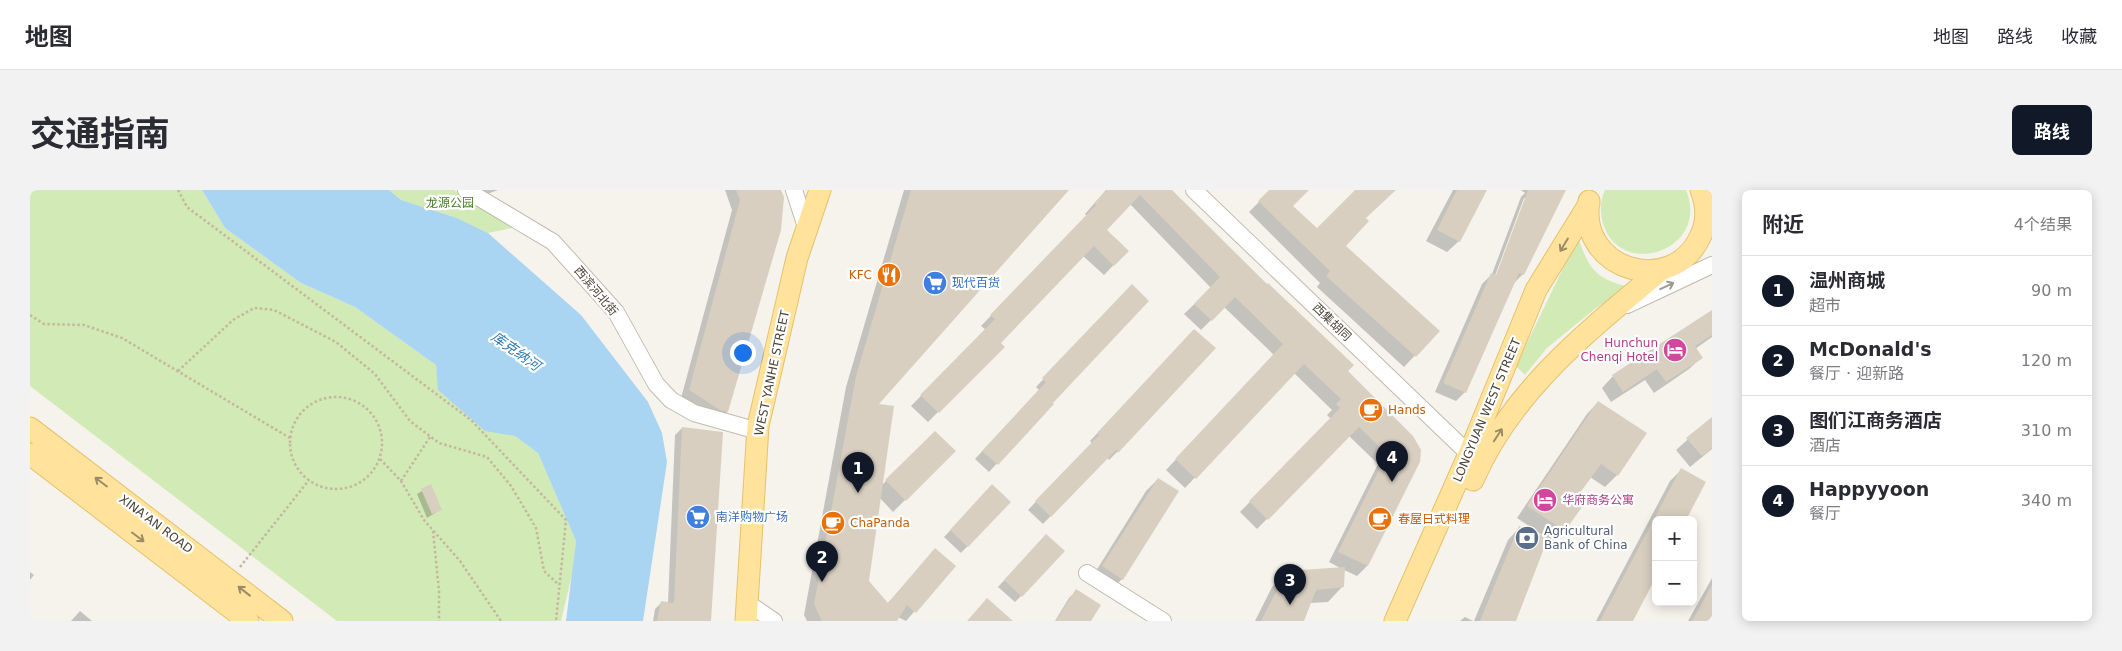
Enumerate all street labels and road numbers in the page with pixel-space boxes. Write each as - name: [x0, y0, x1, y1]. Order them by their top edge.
- street label: 西滨河北街: [571, 264, 621, 318]
- street label: 西集胡同: [1310, 300, 1354, 344]
- street label: WEST YANHE STREET: [752, 308, 792, 437]
- street label: LONGYUAN WEST STREET: [1450, 336, 1524, 484]
- street label: XINA'AN ROAD: [117, 492, 195, 556]

